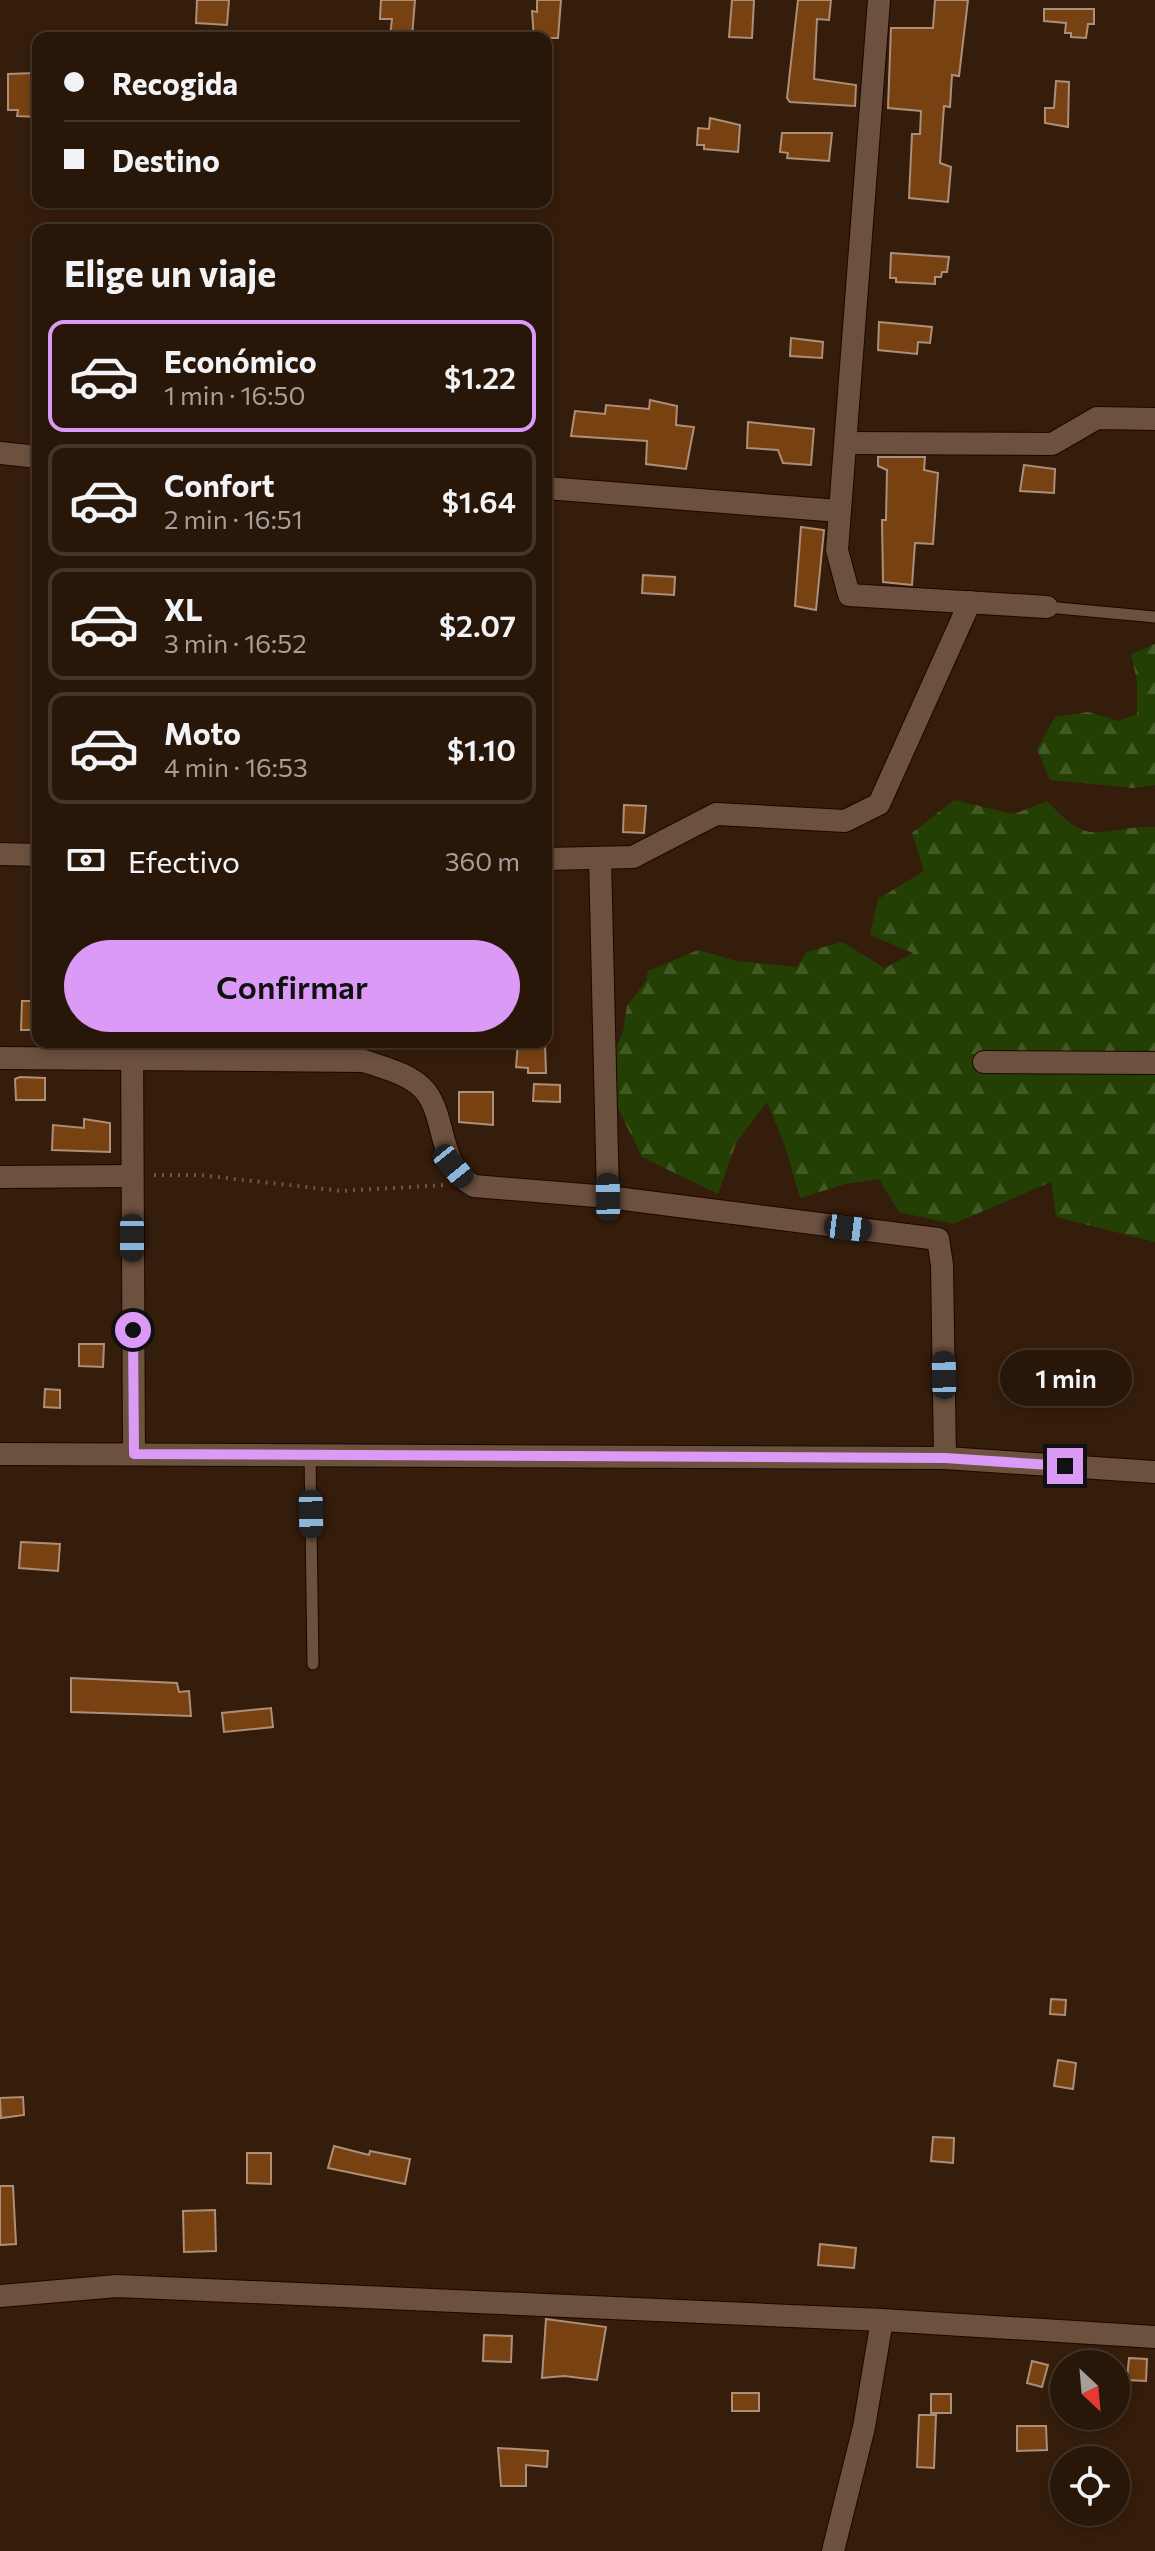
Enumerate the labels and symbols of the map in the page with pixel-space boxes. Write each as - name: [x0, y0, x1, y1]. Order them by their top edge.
- car: [429, 1140, 477, 1192]
- car: [596, 1173, 620, 1221]
- car: [823, 1213, 873, 1243]
- car: [120, 1214, 144, 1262]
- route start: [115, 1312, 151, 1348]
- callout: 1 min: [999, 1350, 1131, 1406]
- car: [932, 1351, 956, 1399]
- route end: [1047, 1448, 1083, 1484]
- car: [299, 1490, 323, 1538]
- north arrow: [1050, 2350, 1130, 2430]

